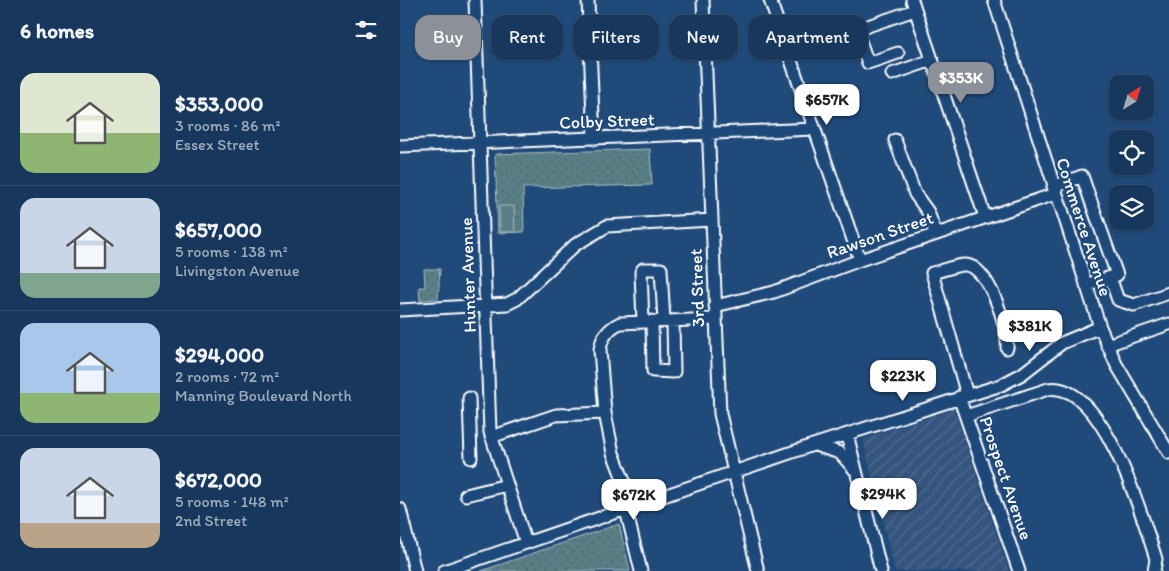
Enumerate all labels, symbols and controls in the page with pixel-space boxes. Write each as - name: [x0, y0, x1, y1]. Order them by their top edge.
- chip: Buy: [415, 15, 481, 60]
- chip: Rent: [491, 15, 563, 60]
- chip: Filters: [573, 15, 659, 60]
- chip: New: [669, 15, 738, 60]
- chip: Apartment: [748, 15, 868, 60]
- icon: filters: [352, 16, 380, 44]
- text: 6 homes: [20, 18, 94, 43]
- pin: $353K: [926, 62, 996, 104]
- text: $353K: [939, 68, 983, 87]
- north arrow: [1109, 75, 1154, 120]
- map controls: [1109, 75, 1154, 230]
- pin: $657K: [792, 84, 862, 126]
- text: $657K: [805, 90, 849, 109]
- text: $353,000: [175, 91, 263, 116]
- icon: home: [60, 93, 120, 153]
- street label: Colby Street: [559, 108, 655, 134]
- text: 3 rooms · 86 m²: [175, 116, 280, 135]
- button: locate: [1109, 130, 1154, 175]
- text: Essex Street: [175, 135, 260, 154]
- street label: Commerce Avenue: [1051, 155, 1117, 299]
- button: layers: [1109, 185, 1154, 230]
- street label: Rawson Street: [824, 206, 937, 264]
- text: $657,000: [175, 217, 262, 242]
- street label: Hunter Avenue: [455, 217, 481, 333]
- icon: home: [60, 218, 120, 278]
- text: 5 rooms · 138 m²: [175, 242, 288, 261]
- street label: 3rd Street: [685, 248, 709, 328]
- text: Livingston Avenue: [175, 261, 299, 280]
- pin: $381K: [995, 310, 1065, 352]
- text: $381K: [1008, 316, 1052, 335]
- text: $294,000: [175, 342, 264, 367]
- icon: home: [60, 343, 120, 403]
- pin: $223K: [868, 360, 938, 402]
- text: $223K: [881, 366, 925, 385]
- text: 2 rooms · 72 m²: [175, 367, 279, 386]
- text: Manning Boulevard North: [175, 386, 352, 405]
- street label: Prospect Avenue: [975, 413, 1037, 543]
- text: $672,000: [175, 467, 262, 492]
- icon: home: [60, 468, 120, 528]
- pin: $672K: [599, 478, 669, 521]
- pin: $294K: [848, 478, 918, 520]
- text: $294K: [861, 484, 905, 503]
- text: $672K: [612, 485, 656, 504]
- text: 5 rooms · 148 m²: [175, 492, 289, 511]
- text: 2nd Street: [175, 511, 247, 530]

